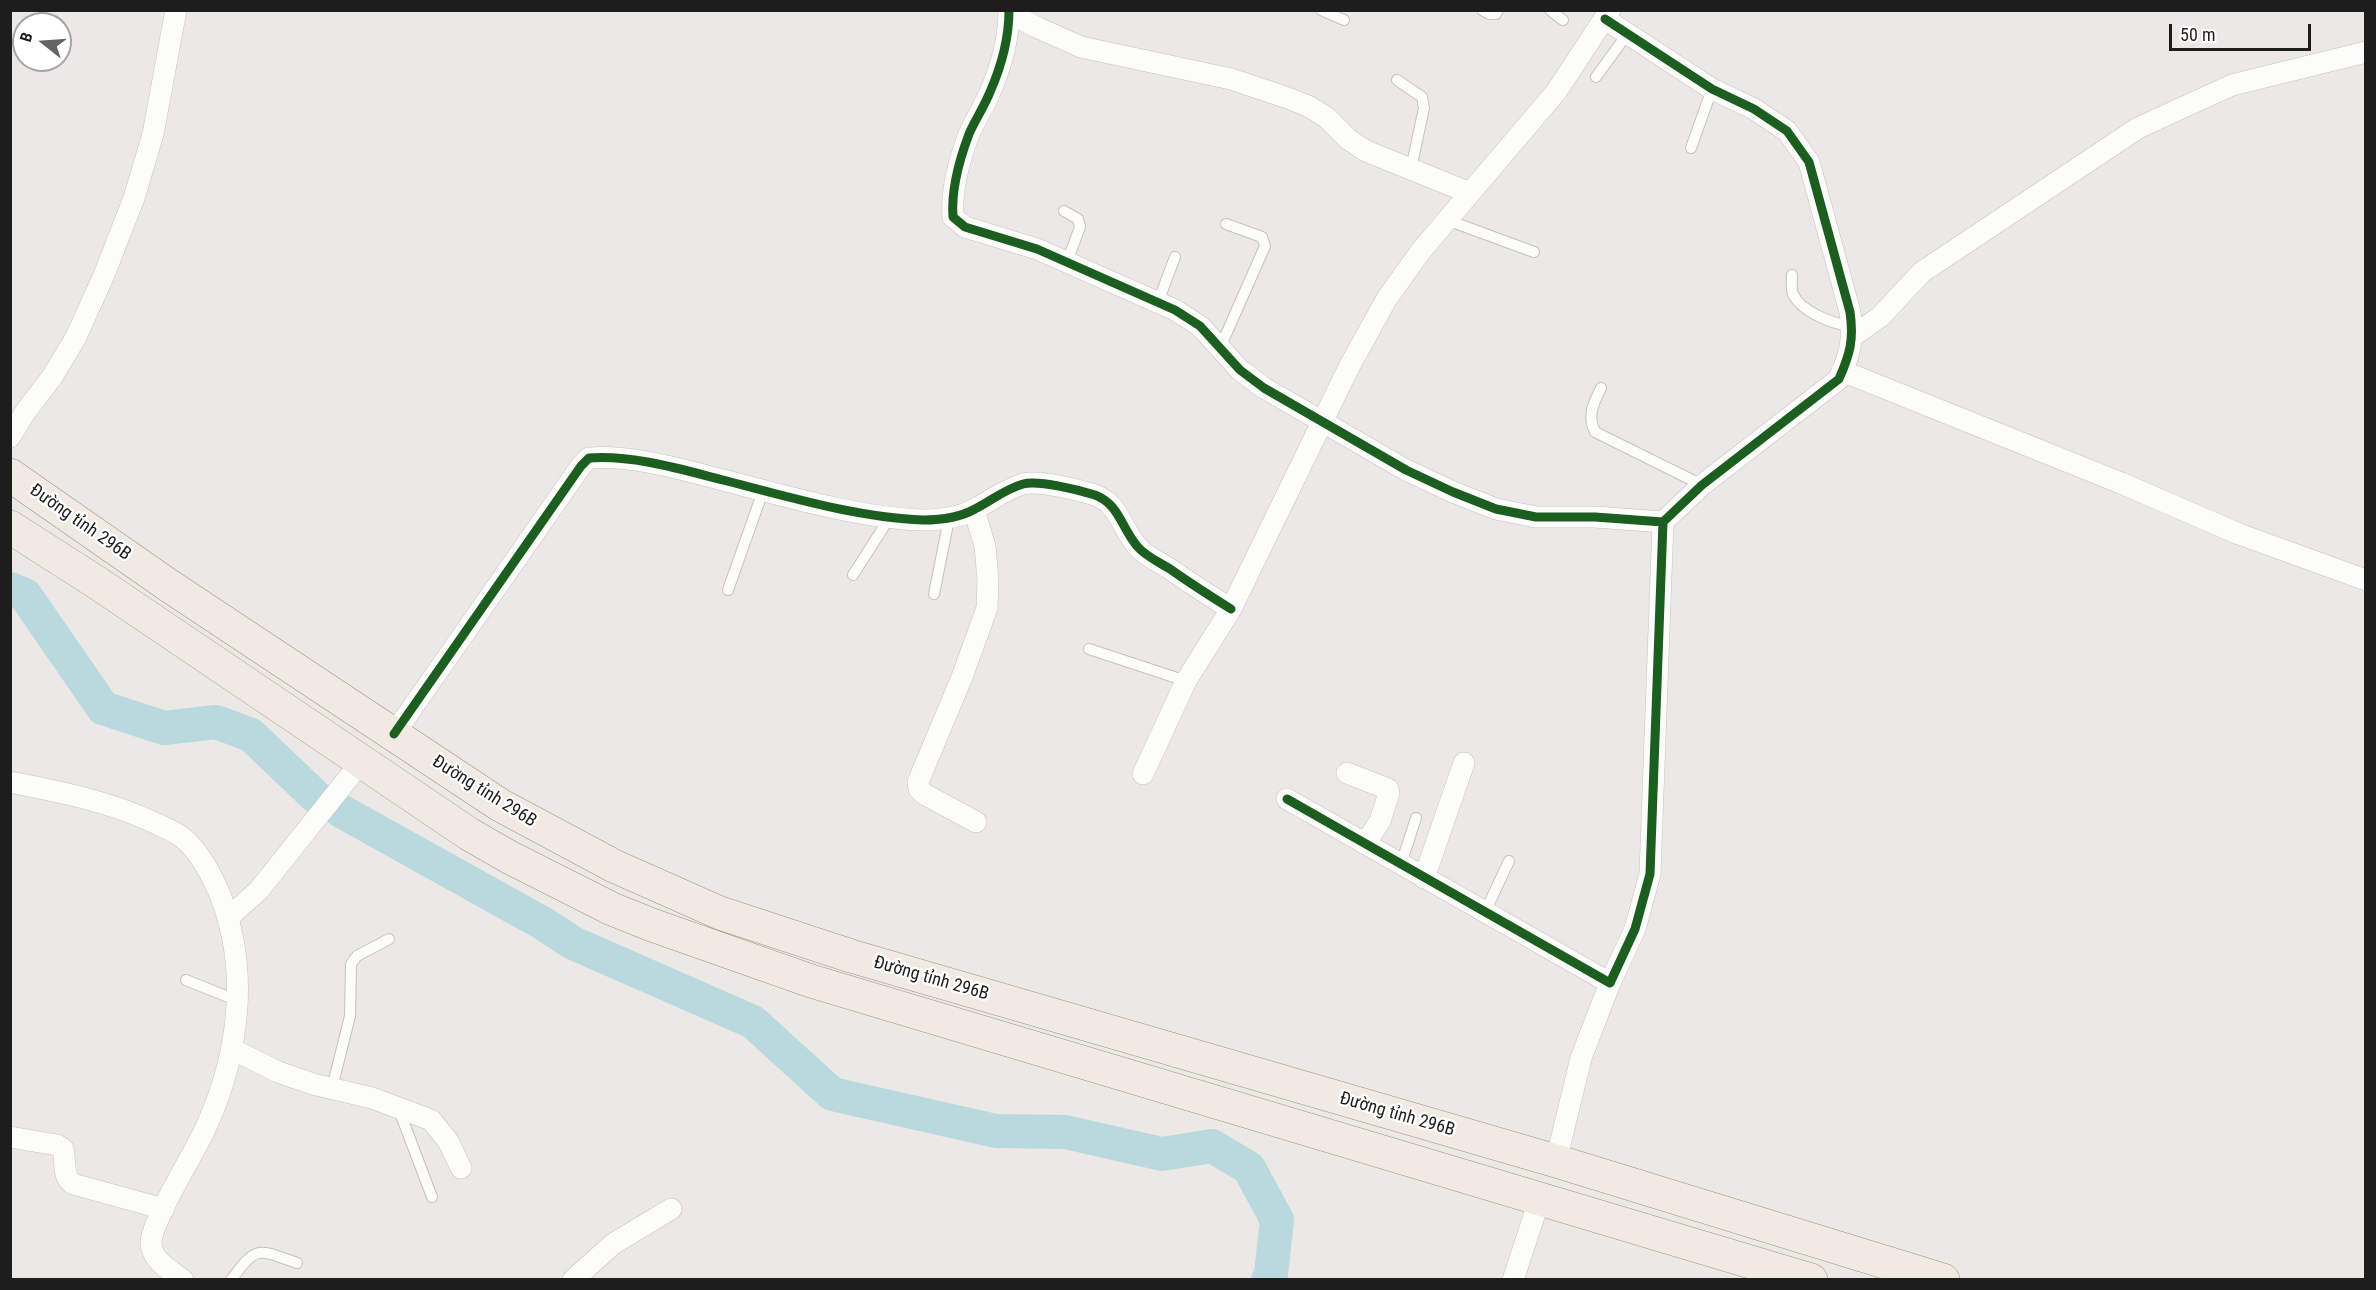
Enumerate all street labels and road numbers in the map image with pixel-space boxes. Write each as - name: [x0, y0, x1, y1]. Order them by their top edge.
- street label: Đường tỉnh 296B: [25, 480, 135, 566]
- street label: Đường tỉnh 296B: [428, 751, 540, 833]
- street label: Đường tỉnh 296B: [871, 952, 991, 1006]
- street label: Đường tỉnh 296B: [1337, 1088, 1457, 1142]

